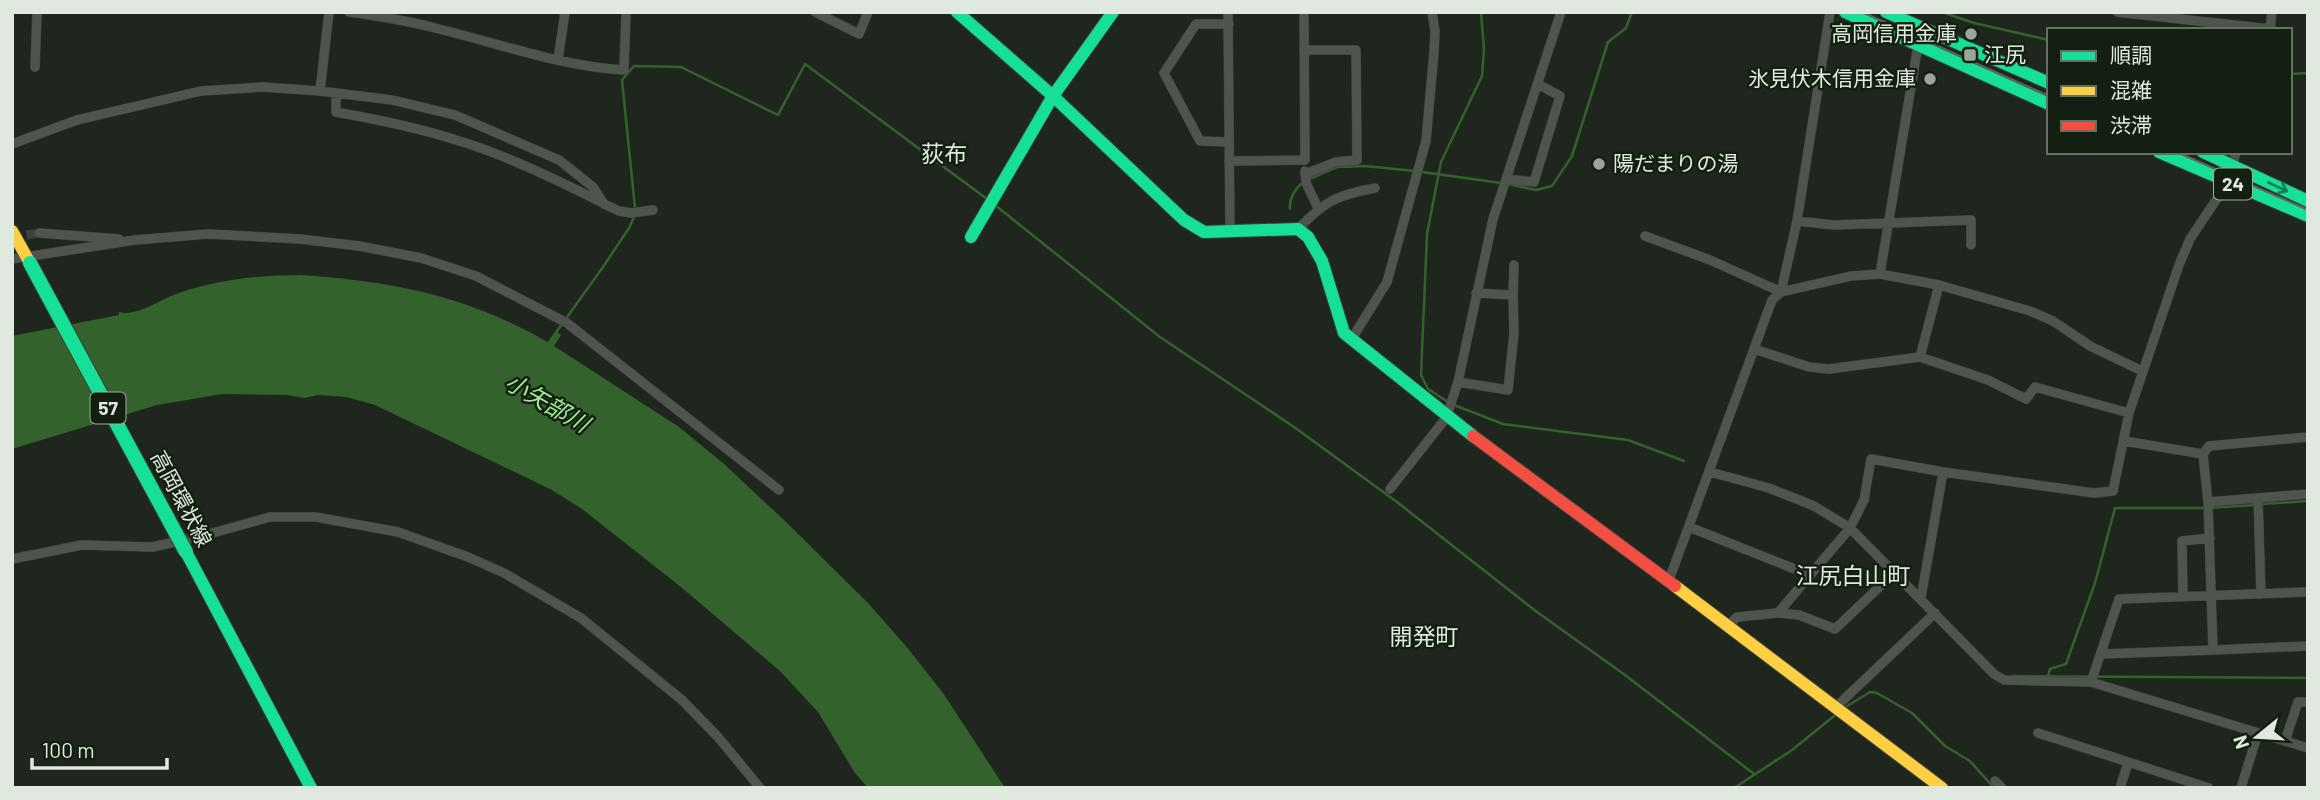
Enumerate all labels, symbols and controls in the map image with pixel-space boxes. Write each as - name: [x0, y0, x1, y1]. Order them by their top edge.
- place label: 高岡信用金庫: [1831, 20, 1957, 45]
- marker: 高岡信用金庫: [1963, 26, 1979, 42]
- legend: [2047, 28, 2292, 154]
- place label: 江尻: [1984, 41, 2026, 66]
- text: 順調: [2110, 42, 2152, 67]
- marker: 江尻: [1962, 47, 1978, 63]
- place label: 氷見伏木信用金庫: [1748, 65, 1916, 90]
- marker: 氷見伏木信用金庫: [1922, 71, 1938, 87]
- text: 混雑: [2110, 77, 2152, 102]
- text: 渋滞: [2110, 112, 2152, 137]
- district label: 荻布: [921, 139, 967, 167]
- place label: 陽だまりの湯: [1613, 150, 1739, 175]
- marker: 陽だまりの湯: [1591, 156, 1607, 172]
- road number: 24: [2214, 168, 2252, 200]
- one-way arrow: [2267, 181, 2288, 194]
- water label: 小矢部川: [501, 367, 597, 439]
- road number: 57: [90, 392, 126, 424]
- street label: 高岡環状線: [147, 446, 218, 551]
- district label: 江尻白山町: [1796, 561, 1911, 589]
- district label: 開発町: [1390, 622, 1459, 650]
- north arrow: [2222, 702, 2292, 772]
- scale bar: [32, 726, 166, 770]
- text: N: [2227, 733, 2253, 752]
- text: 100 m: [42, 737, 95, 762]

